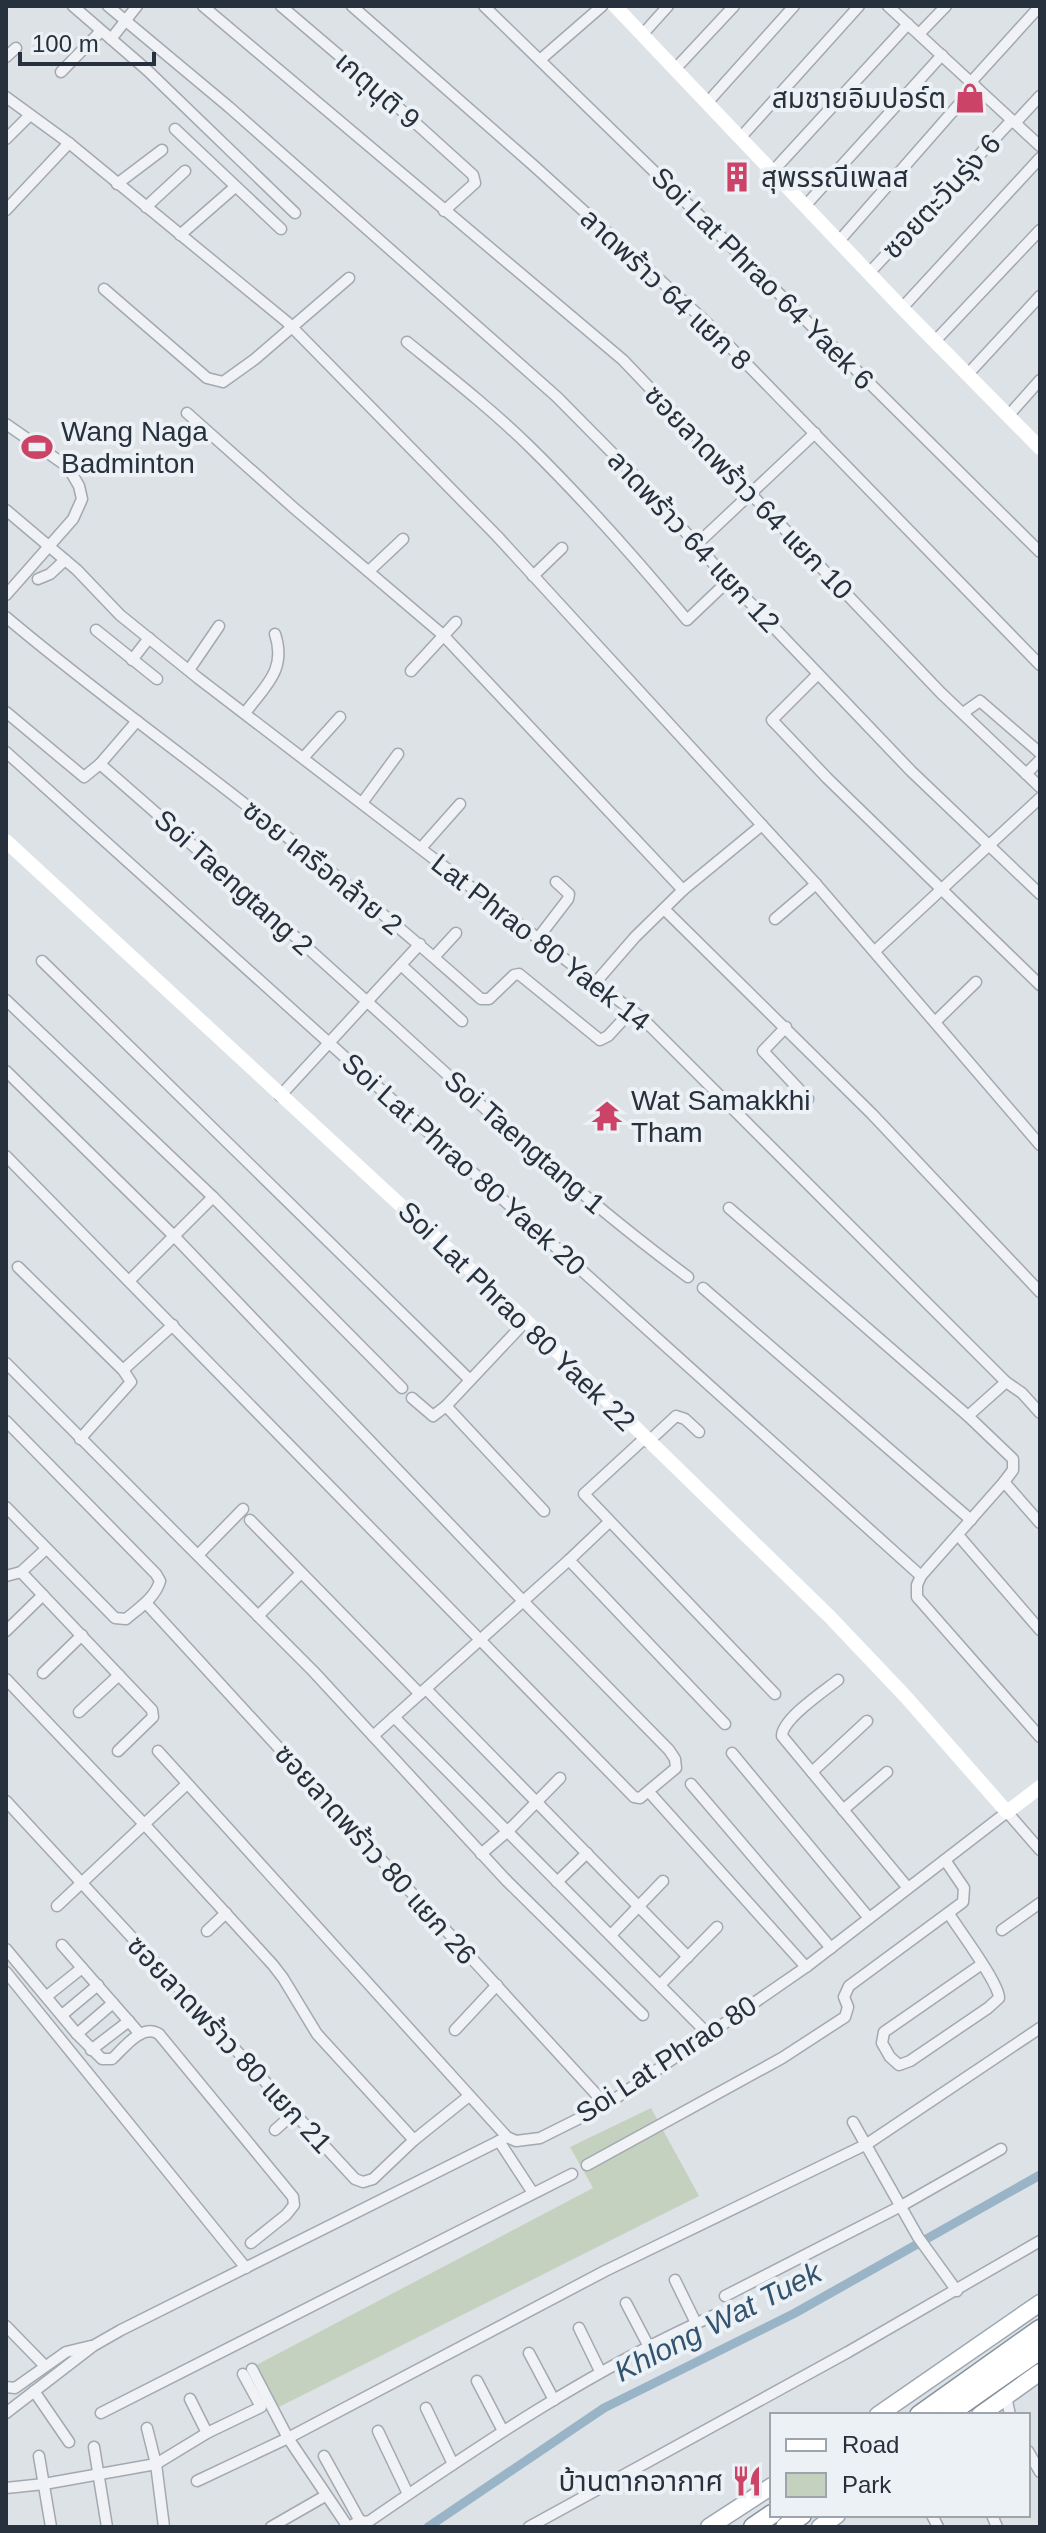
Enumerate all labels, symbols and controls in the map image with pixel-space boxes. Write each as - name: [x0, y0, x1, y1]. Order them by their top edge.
- scale bar: [20, 16, 154, 66]
- text: 100 m: [32, 30, 99, 57]
- street label: เกตุนุติ 9: [329, 45, 426, 136]
- shop icon: สมชายอิมปอร์ต: [953, 81, 987, 115]
- place label: สมชายอิมปอร์ต: [772, 83, 946, 114]
- street label: ซอยตะวันรุ่ง 6: [876, 128, 1007, 266]
- building icon: สุพรรณีเพลส: [720, 160, 754, 194]
- street label: Soi Lat Phrao 64 Yaek 6: [645, 161, 880, 396]
- place label: สุพรรณีเพลส: [761, 162, 908, 194]
- street label: ลาดพร้าว 64 แยก 8: [574, 203, 757, 376]
- street label: ซอยลาดพร้าว 64 แยก 10: [638, 379, 859, 606]
- place label: Wang Naga Badminton: [61, 416, 208, 479]
- sports icon: Wang Naga Badminton: [20, 430, 54, 464]
- street label: ลาดพร้าว 64 แยก 12: [601, 444, 786, 639]
- street label: ซอย เครือคล้าย 2: [237, 794, 408, 941]
- street label: Soi Taengtang 2: [148, 803, 319, 961]
- street label: Lat Phrao 80 Yaek 14: [425, 848, 656, 1037]
- street label: Soi Lat Phrao 80 Yaek 20: [336, 1047, 592, 1282]
- street label: Soi Taengtang 1: [438, 1064, 611, 1220]
- place label: Wat Samakkhi Tham: [631, 1085, 810, 1148]
- temple icon: Wat Samakkhi Tham: [590, 1099, 624, 1133]
- street label: Soi Lat Phrao 80 Yaek 22: [392, 1195, 641, 1437]
- street label: ซอยลาดพร้าว 80 แยก 26: [269, 1738, 483, 1971]
- street label: ซอยลาดพร้าว 80 แยก 21: [121, 1929, 338, 2159]
- street label: Soi Lat Phrao 80: [570, 1990, 762, 2129]
- water label: Khlong Wat Tuek: [609, 2254, 828, 2388]
- legend: [770, 2413, 1030, 2517]
- text: Road: [842, 2431, 899, 2458]
- restaurant icon: บ้านตากอากาศ: [730, 2464, 764, 2498]
- place label: บ้านตากอากาศ: [558, 2466, 723, 2497]
- text: Park: [842, 2471, 892, 2498]

